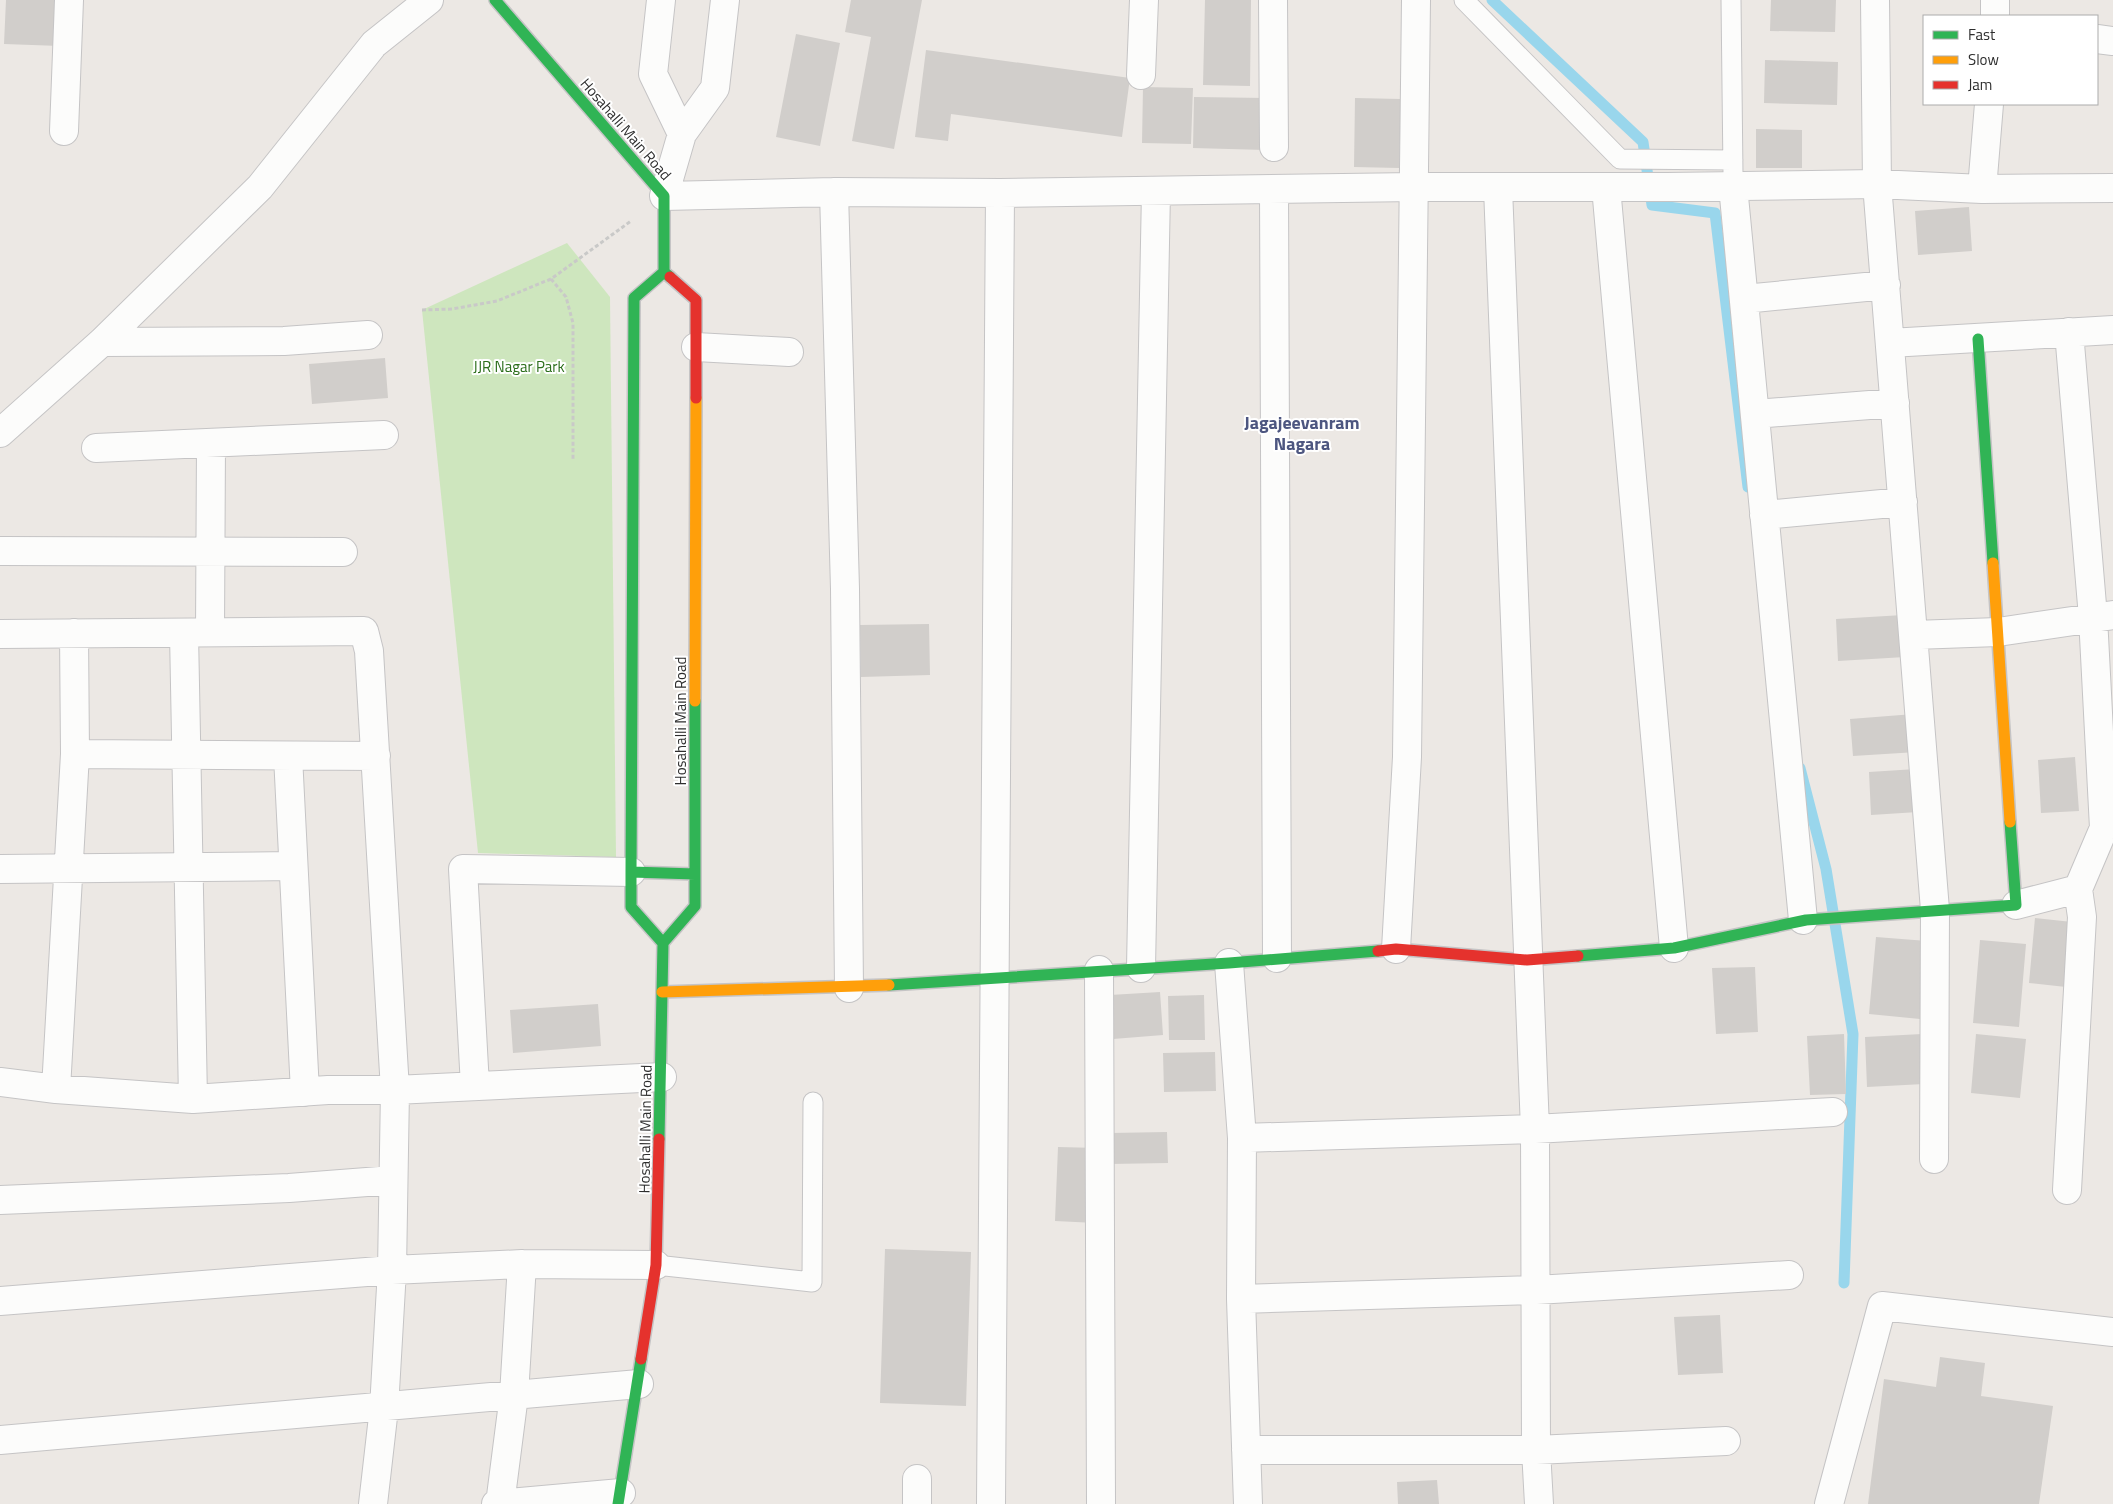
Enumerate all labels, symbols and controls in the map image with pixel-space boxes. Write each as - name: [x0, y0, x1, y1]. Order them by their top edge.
- legend: [1923, 15, 2098, 105]
- text: Fast: [1968, 23, 1996, 46]
- text: Slow: [1968, 48, 1999, 71]
- street label: Hosahalli Main Road: [575, 73, 677, 185]
- text: Jam: [1968, 73, 1992, 96]
- park label: JJR Nagar Park: [473, 355, 565, 378]
- district label: Jagajeevanram Nagara: [1244, 409, 1360, 457]
- street label: Hosahalli Main Road: [669, 657, 692, 785]
- street label: Hosahalli Main Road: [632, 1064, 658, 1194]

